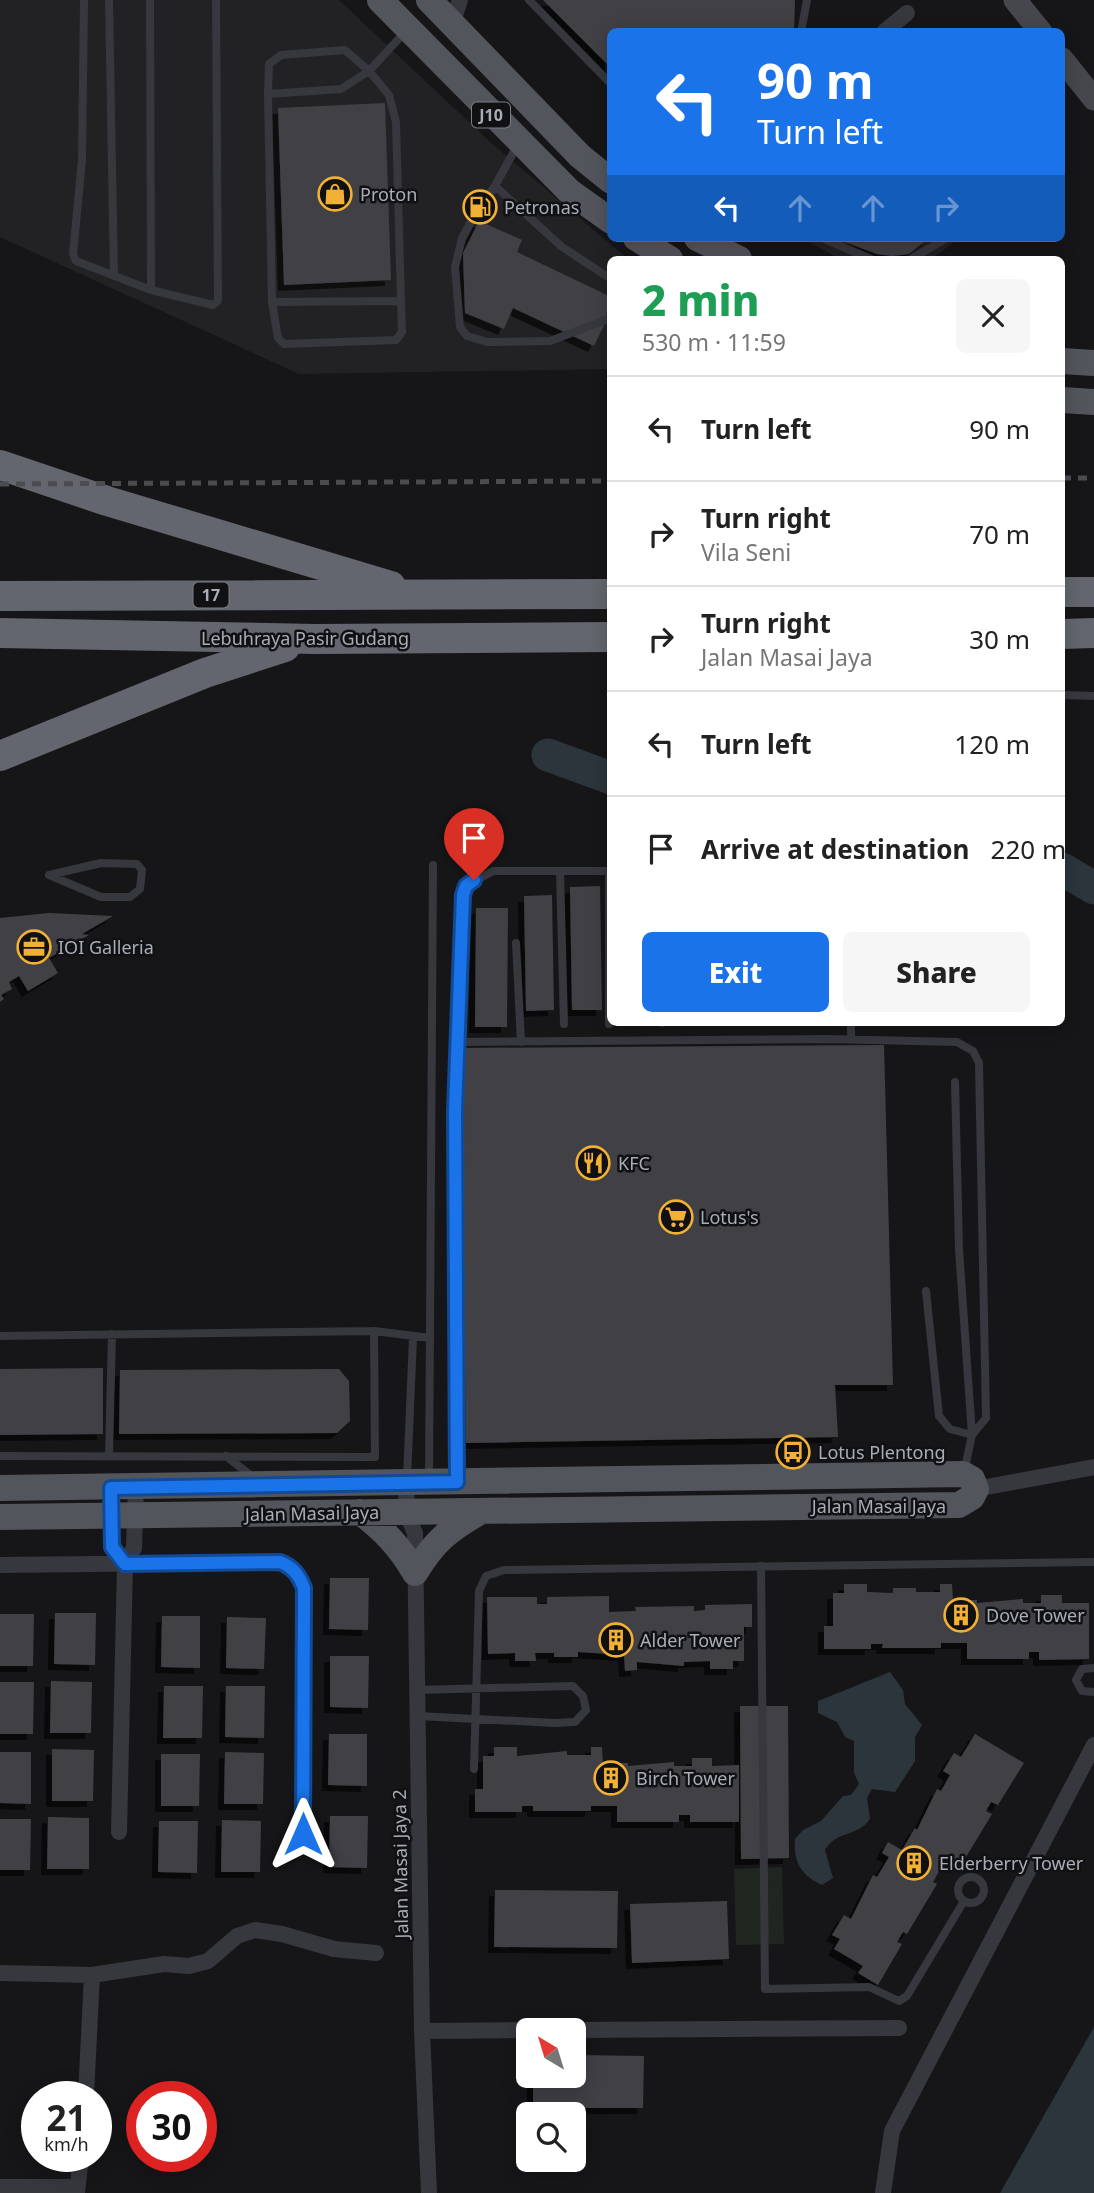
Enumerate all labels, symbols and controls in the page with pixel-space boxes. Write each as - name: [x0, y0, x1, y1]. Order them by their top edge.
- text: 90 m: [757, 47, 874, 113]
- icon: left: [642, 56, 733, 147]
- road number: J10: [472, 102, 510, 127]
- text: Turn left: [757, 110, 883, 153]
- shop icon: Proton: [316, 175, 354, 213]
- place label: Proton: [360, 182, 417, 206]
- fuel station icon: Petronas: [461, 188, 499, 226]
- icon: left: [708, 189, 746, 227]
- icon: ahead: [781, 189, 819, 227]
- icon: ahead: [854, 189, 892, 227]
- icon: right: [927, 189, 965, 227]
- place label: Petronas: [504, 195, 579, 219]
- text: 2 min: [642, 271, 759, 328]
- button: close: [956, 279, 1030, 353]
- text: 530 m · 11:59: [642, 326, 786, 358]
- icon: left: [642, 410, 680, 448]
- text: Turn left: [701, 411, 812, 447]
- text: 90 m: [969, 411, 1030, 447]
- text: Turn right: [701, 500, 831, 536]
- icon: right: [642, 515, 680, 553]
- text: 70 m: [969, 516, 1030, 552]
- text: Vila Seni: [701, 536, 791, 568]
- road number: 17: [194, 582, 228, 608]
- text: Turn right: [701, 605, 831, 641]
- icon: right: [642, 620, 680, 658]
- text: 30 m: [969, 621, 1030, 657]
- street label: Lebuhraya Pasir Gudang: [201, 626, 409, 650]
- text: Jalan Masai Jaya: [701, 641, 873, 673]
- icon: left: [642, 725, 680, 763]
- text: Turn left: [701, 726, 812, 762]
- text: 120 m: [954, 726, 1030, 762]
- pin: [444, 808, 504, 880]
- icon: arrive: [455, 819, 493, 857]
- icon: arrive: [642, 830, 680, 868]
- text: Arrive at destination: [701, 831, 970, 867]
- text: 220 m: [991, 831, 1066, 867]
- office icon: IOI Galleria: [15, 928, 53, 966]
- button: Exit: [642, 932, 829, 1012]
- button: Share: [843, 932, 1030, 1012]
- place label: IOI Galleria: [58, 935, 154, 959]
- restaurant icon: KFC: [574, 1144, 612, 1182]
- place label: KFC: [618, 1151, 650, 1175]
- supermarket icon: Lotus's: [657, 1198, 695, 1236]
- place label: Lotus's: [700, 1205, 759, 1229]
- bus stop icon: Lotus Plentong: [774, 1433, 812, 1471]
- place label: Lotus Plentong: [818, 1440, 946, 1464]
- street label: Jalan Masai Jaya: [810, 1494, 946, 1518]
- street label: Jalan Masai Jaya: [243, 1500, 379, 1526]
- building icon: Dove Tower: [942, 1596, 980, 1634]
- place label: Dove Tower: [986, 1603, 1085, 1627]
- building icon: Alder Tower: [597, 1621, 635, 1659]
- place label: Alder Tower: [640, 1628, 741, 1652]
- building icon: Birch Tower: [592, 1759, 630, 1797]
- place label: Birch Tower: [636, 1766, 735, 1790]
- street label: Jalan Masai Jaya 2: [387, 1789, 413, 1941]
- position arrow: [266, 1797, 340, 1871]
- building icon: Elderberry Tower: [895, 1844, 933, 1882]
- place label: Elderberry Tower: [939, 1851, 1084, 1875]
- north arrow: [516, 2018, 586, 2088]
- map controls: [516, 2018, 586, 2172]
- speed limit sign: 30: [126, 2081, 217, 2172]
- text: 21: [46, 2094, 87, 2141]
- button: search: [516, 2102, 586, 2172]
- text: km/h: [44, 2132, 89, 2156]

